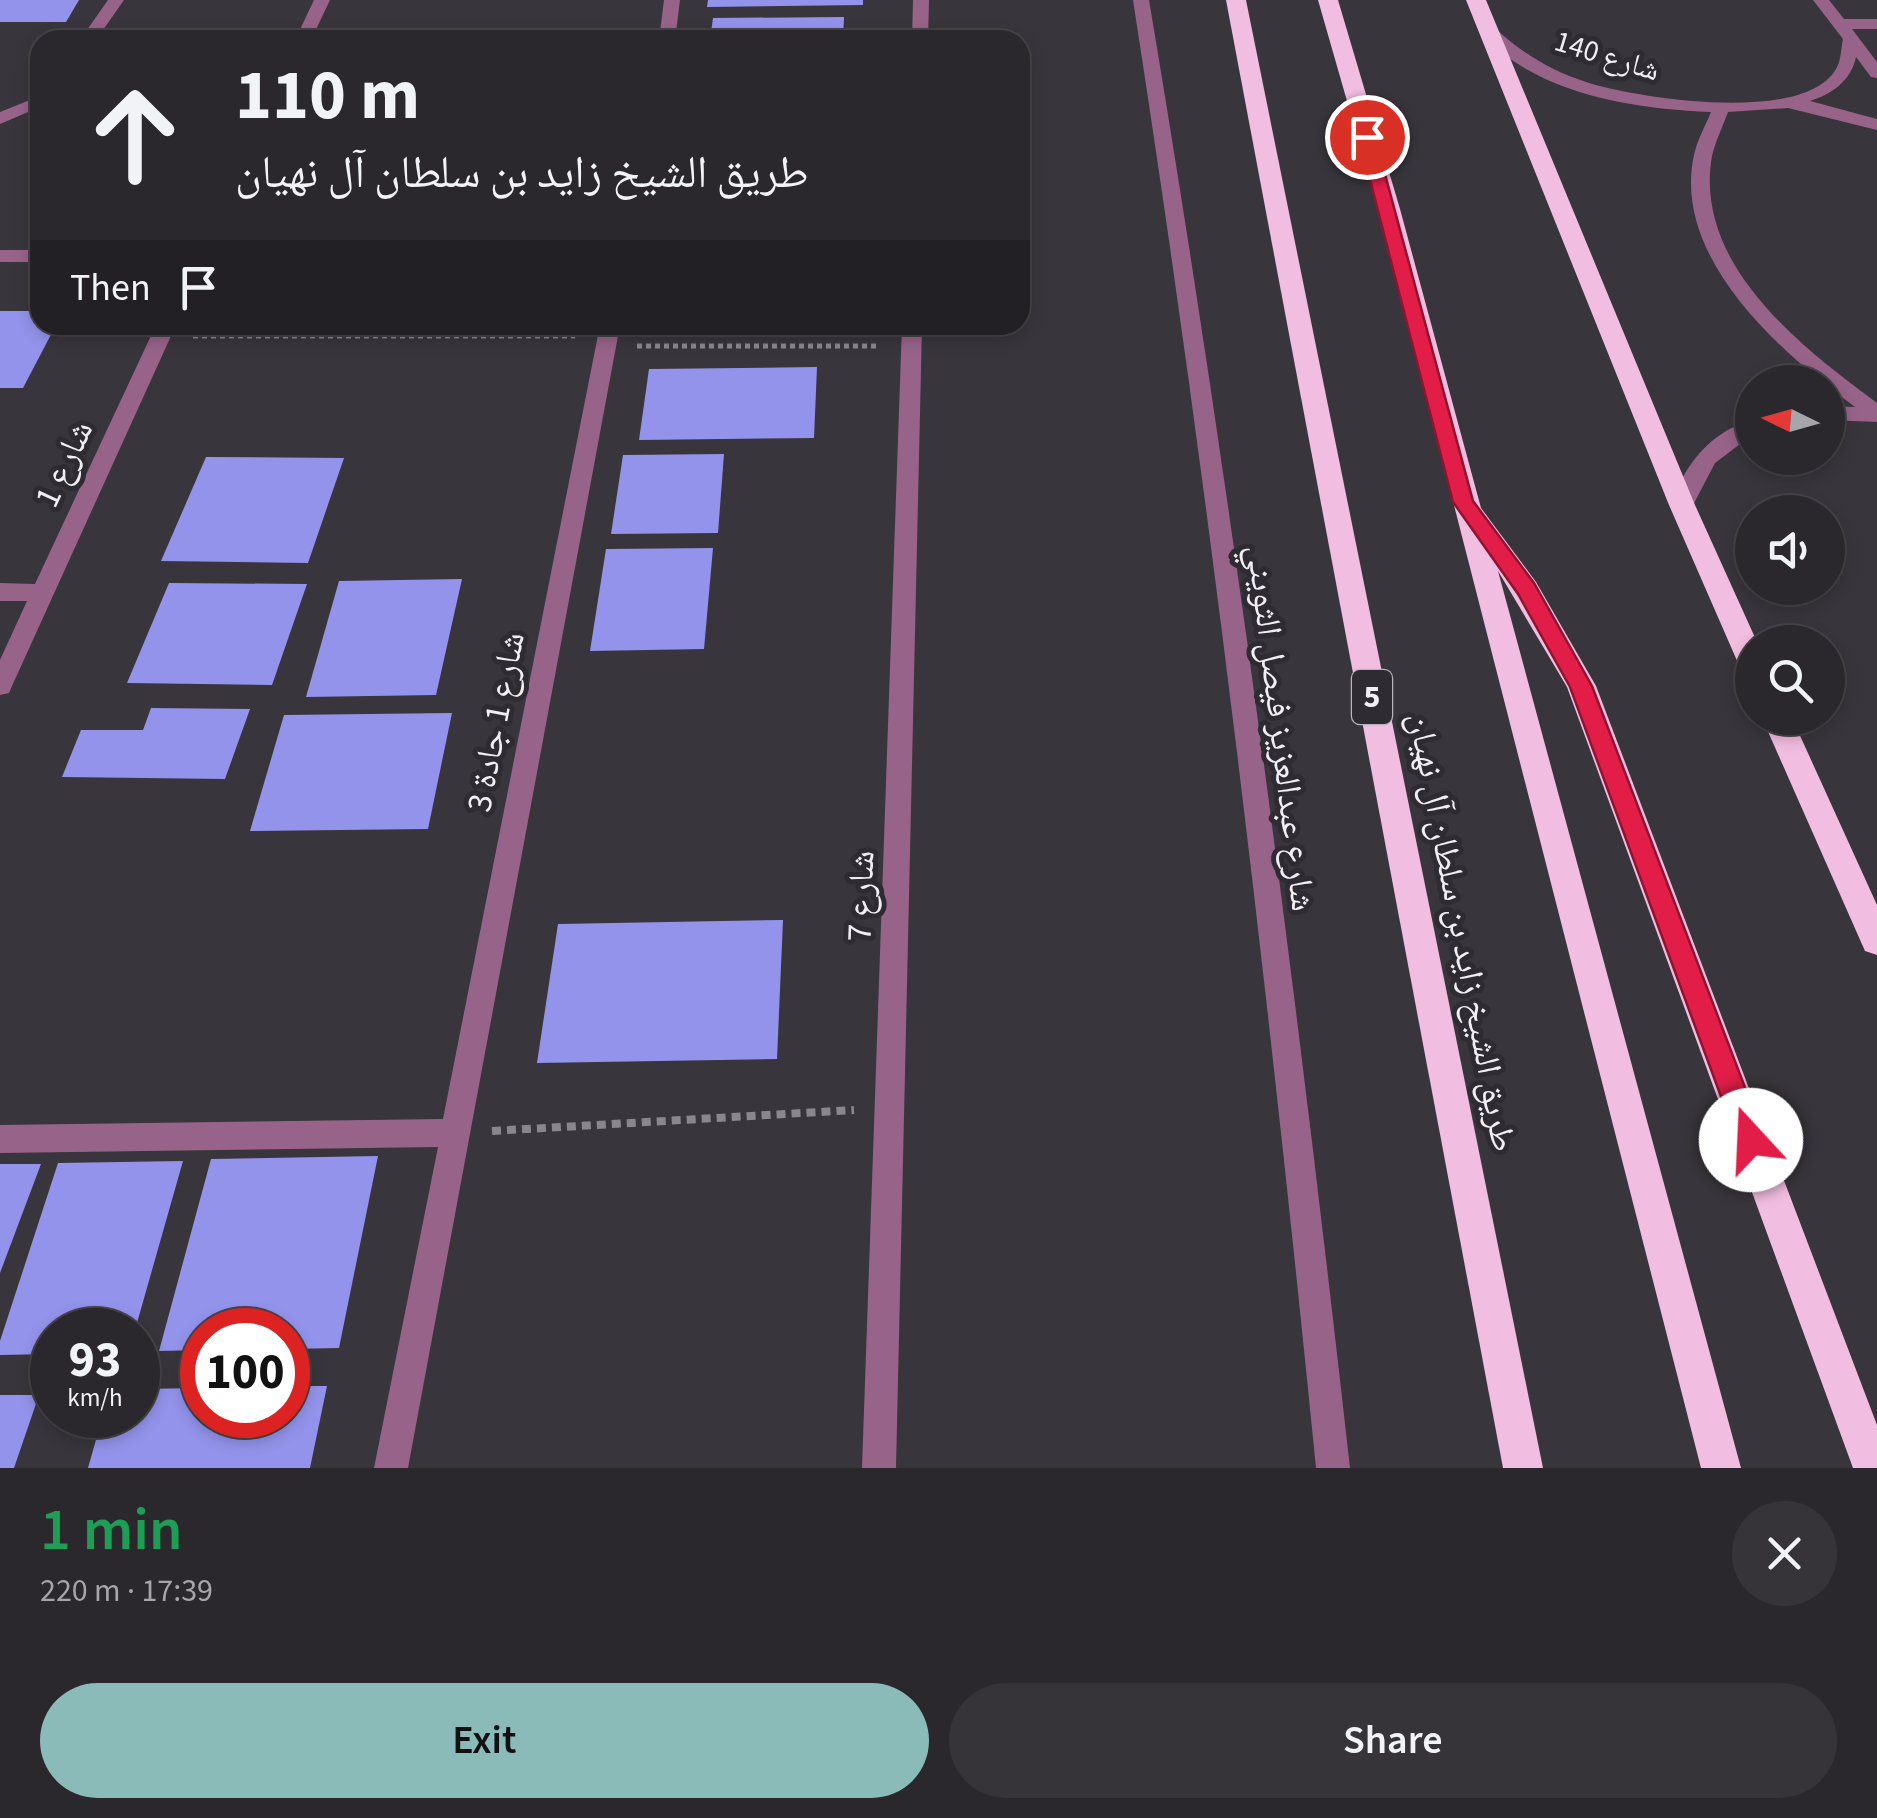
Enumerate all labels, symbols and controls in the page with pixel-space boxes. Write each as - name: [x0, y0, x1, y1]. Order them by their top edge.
- street label: شارع 140: [1549, 20, 1665, 92]
- text: 110 m: [235, 46, 420, 146]
- icon: ahead: [70, 70, 200, 200]
- pin: [1325, 95, 1410, 180]
- icon: arrive: [1340, 110, 1395, 165]
- text: طريق الشيخ زايد بن سلطان آل نهيان: [235, 141, 809, 205]
- icon: arrive: [171, 260, 226, 315]
- text: Then: [70, 261, 151, 315]
- north arrow: [1735, 365, 1845, 475]
- map controls: [1735, 365, 1845, 735]
- street label: شارع 1: [22, 412, 106, 516]
- button: sound: [1735, 495, 1845, 605]
- street label: شارع عبدالعزيز فيصل الثويني: [1232, 542, 1328, 914]
- button: search: [1735, 625, 1845, 735]
- street label: شارع 1 جادة 3: [454, 628, 538, 816]
- road number: 5: [1352, 670, 1392, 724]
- street label: طريق الشيخ زايد بن سلطان آل نهيان: [1395, 708, 1529, 1156]
- street label: شارع 7: [834, 850, 888, 942]
- position arrow: [1699, 1088, 1803, 1192]
- speed limit sign: 100: [180, 1308, 310, 1438]
- text: 93: [69, 1325, 121, 1396]
- text: km/h: [67, 1380, 123, 1416]
- text: 1 min: [40, 1488, 183, 1573]
- button: close: [1732, 1501, 1837, 1606]
- text: 220 m · 17:39: [40, 1568, 213, 1614]
- button: Exit: [40, 1683, 929, 1798]
- button: Share: [949, 1683, 1837, 1798]

